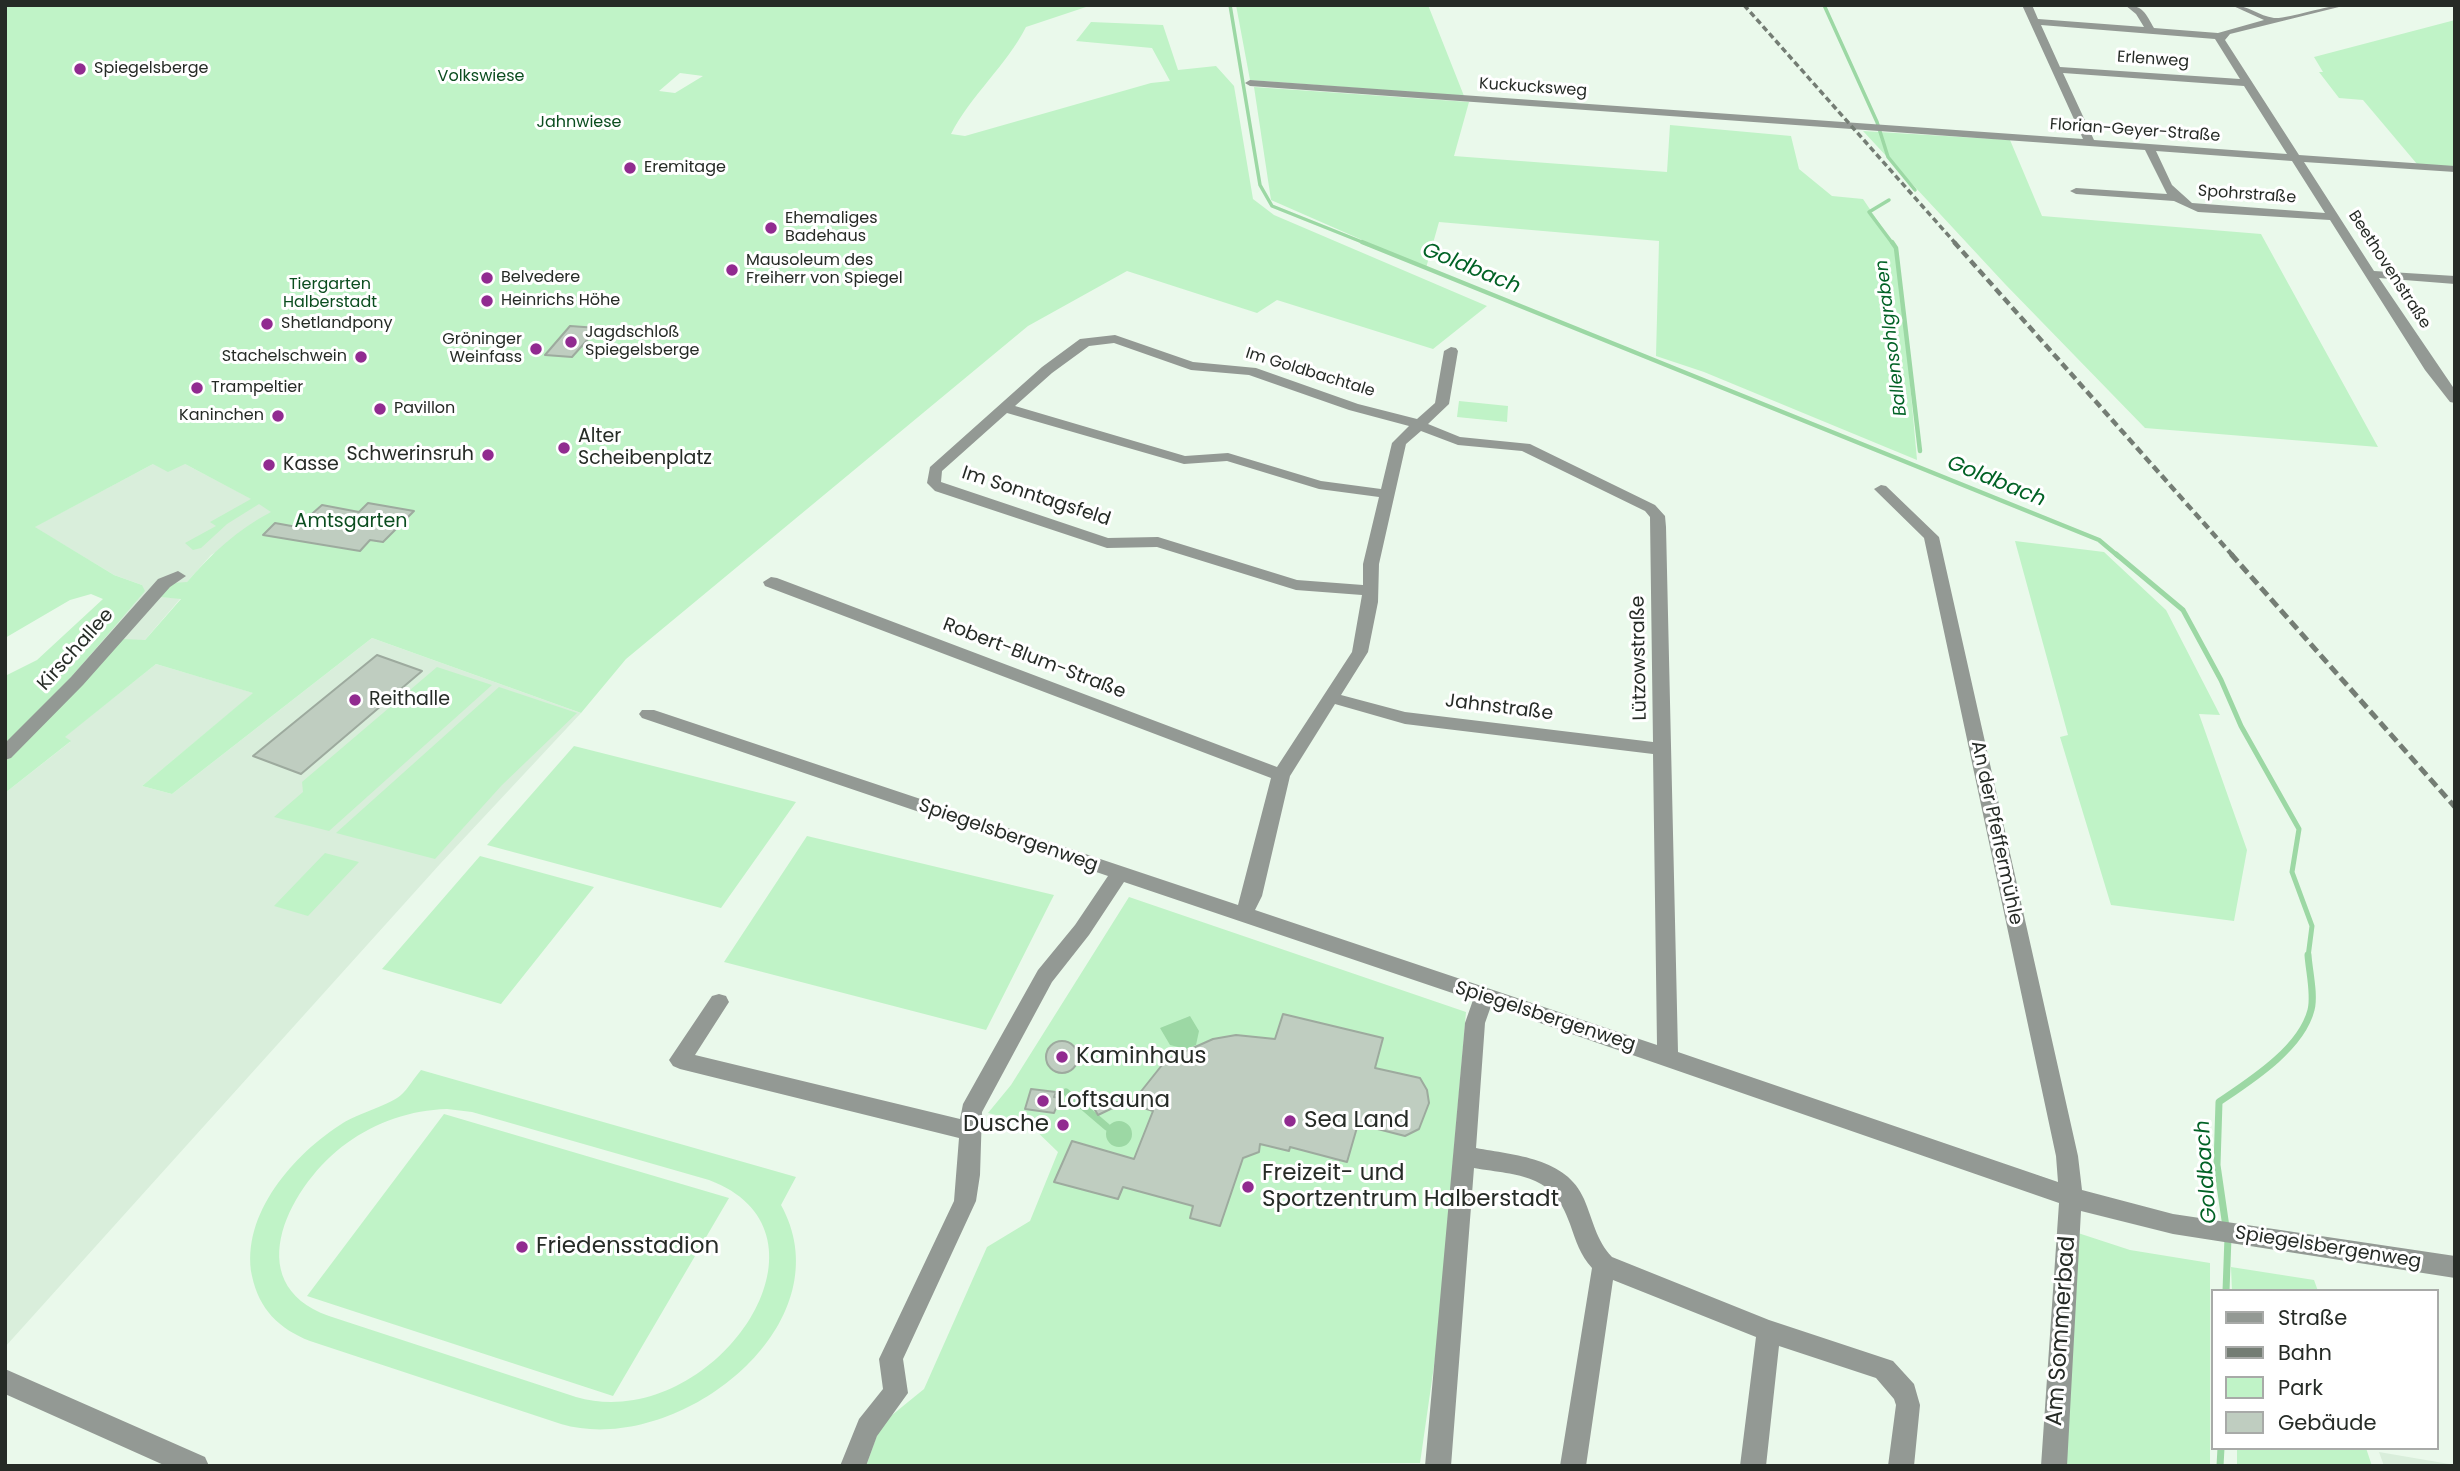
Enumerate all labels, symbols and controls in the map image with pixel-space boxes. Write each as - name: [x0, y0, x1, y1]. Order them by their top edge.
- street label: Erlenweg: [2116, 48, 2190, 72]
- place label: Spiegelsberge: [94, 59, 209, 79]
- marker: Spiegelsberge: [72, 61, 88, 77]
- park label: Volkswiese: [438, 67, 524, 87]
- street label: Kuckucksweg: [1478, 75, 1588, 101]
- park label: Jahnwiese: [536, 113, 622, 133]
- street label: Florian-Geyer-Straße: [2049, 115, 2221, 147]
- place label: Eremitage: [644, 158, 726, 178]
- marker: Eremitage: [622, 160, 638, 176]
- street label: Spohrstraße: [2197, 182, 2297, 208]
- street label: Beethovenstraße: [2344, 207, 2434, 333]
- place label: Ehemaliges Badehaus: [785, 209, 878, 247]
- marker: Ehemaliges Badehaus: [763, 220, 779, 236]
- water label: Goldbach: [1418, 238, 1524, 300]
- place label: Mausoleum des Freiherr von Spiegel: [746, 251, 903, 289]
- water label: Ballensohlgraben: [1872, 259, 1912, 417]
- marker: Mausoleum des Freiherr von Spiegel: [724, 262, 740, 278]
- place label: Belvedere: [501, 268, 580, 288]
- marker: Belvedere: [479, 270, 495, 286]
- park label: Tiergarten Halberstadt: [283, 275, 377, 313]
- place label: Heinrichs Höhe: [501, 291, 620, 311]
- marker: Heinrichs Höhe: [479, 293, 495, 309]
- place label: Shetlandpony: [281, 314, 392, 334]
- marker: Shetlandpony: [259, 316, 275, 332]
- place label: Jagdschloß Spiegelsberge: [585, 323, 700, 361]
- place label: Gröninger Weinfass: [442, 330, 522, 368]
- marker: Jagdschloß Spiegelsberge: [563, 334, 579, 350]
- marker: Gröninger Weinfass: [528, 341, 544, 357]
- street label: Im Goldbachtale: [1243, 344, 1377, 402]
- place label: Stachelschwein: [222, 347, 347, 367]
- marker: Stachelschwein: [353, 349, 369, 365]
- place label: Trampeltier: [211, 378, 303, 398]
- marker: Trampeltier: [189, 380, 205, 396]
- place label: Pavillon: [394, 399, 455, 419]
- marker: Pavillon: [372, 401, 388, 417]
- place label: Kaninchen: [179, 406, 264, 426]
- marker: Kaninchen: [270, 408, 286, 424]
- place label: Alter Scheibenplatz: [578, 426, 712, 470]
- marker: Alter Scheibenplatz: [556, 440, 572, 456]
- place label: Schwerinsruh: [347, 444, 474, 466]
- marker: Schwerinsruh: [480, 447, 496, 463]
- water label: Goldbach: [1943, 451, 2049, 513]
- place label: Kasse: [283, 454, 339, 476]
- marker: Kasse: [261, 457, 277, 473]
- street label: Im Sonntagsfeld: [959, 462, 1113, 532]
- park label: Amtsgarten: [295, 511, 407, 533]
- street label: Lützowstraße: [1628, 595, 1652, 721]
- street label: Kirschallee: [33, 604, 119, 696]
- street label: Robert-Blum-Straße: [939, 614, 1129, 704]
- place label: Reithalle: [369, 689, 450, 711]
- street label: Jahnstraße: [1444, 690, 1554, 726]
- marker: Reithalle: [347, 692, 363, 708]
- street label: An der Pfeffermühle: [1965, 739, 2027, 927]
- street label: Spiegelsbergenweg: [915, 795, 1101, 877]
- street label: Spiegelsbergenweg: [1452, 977, 1638, 1057]
- place label: Kaminhaus: [1076, 1043, 1206, 1071]
- marker: Kaminhaus: [1054, 1049, 1070, 1065]
- place label: Loftsauna: [1057, 1087, 1170, 1115]
- marker: Loftsauna: [1035, 1093, 1051, 1109]
- place label: Sea Land: [1304, 1107, 1409, 1135]
- place label: Dusche: [963, 1111, 1049, 1139]
- marker: Sea Land: [1282, 1113, 1298, 1129]
- marker: Dusche: [1055, 1117, 1071, 1133]
- water label: Goldbach: [2191, 1119, 2223, 1225]
- place label: Freizeit- und Sportzentrum Halberstadt: [1262, 1160, 1559, 1214]
- marker: Freizeit- und Sportzentrum Halberstadt: [1240, 1179, 1256, 1195]
- street label: Spiegelsbergenweg: [2233, 1222, 2423, 1274]
- place label: Friedensstadion: [536, 1233, 719, 1261]
- street label: Am Sommerbad: [2042, 1235, 2082, 1427]
- marker: Friedensstadion: [514, 1239, 530, 1255]
- legend: [2212, 1289, 2439, 1450]
- text: Straße: [2278, 1303, 2347, 1332]
- text: Bahn: [2278, 1338, 2332, 1367]
- text: Park: [2278, 1373, 2323, 1402]
- text: Gebäude: [2278, 1408, 2376, 1437]

